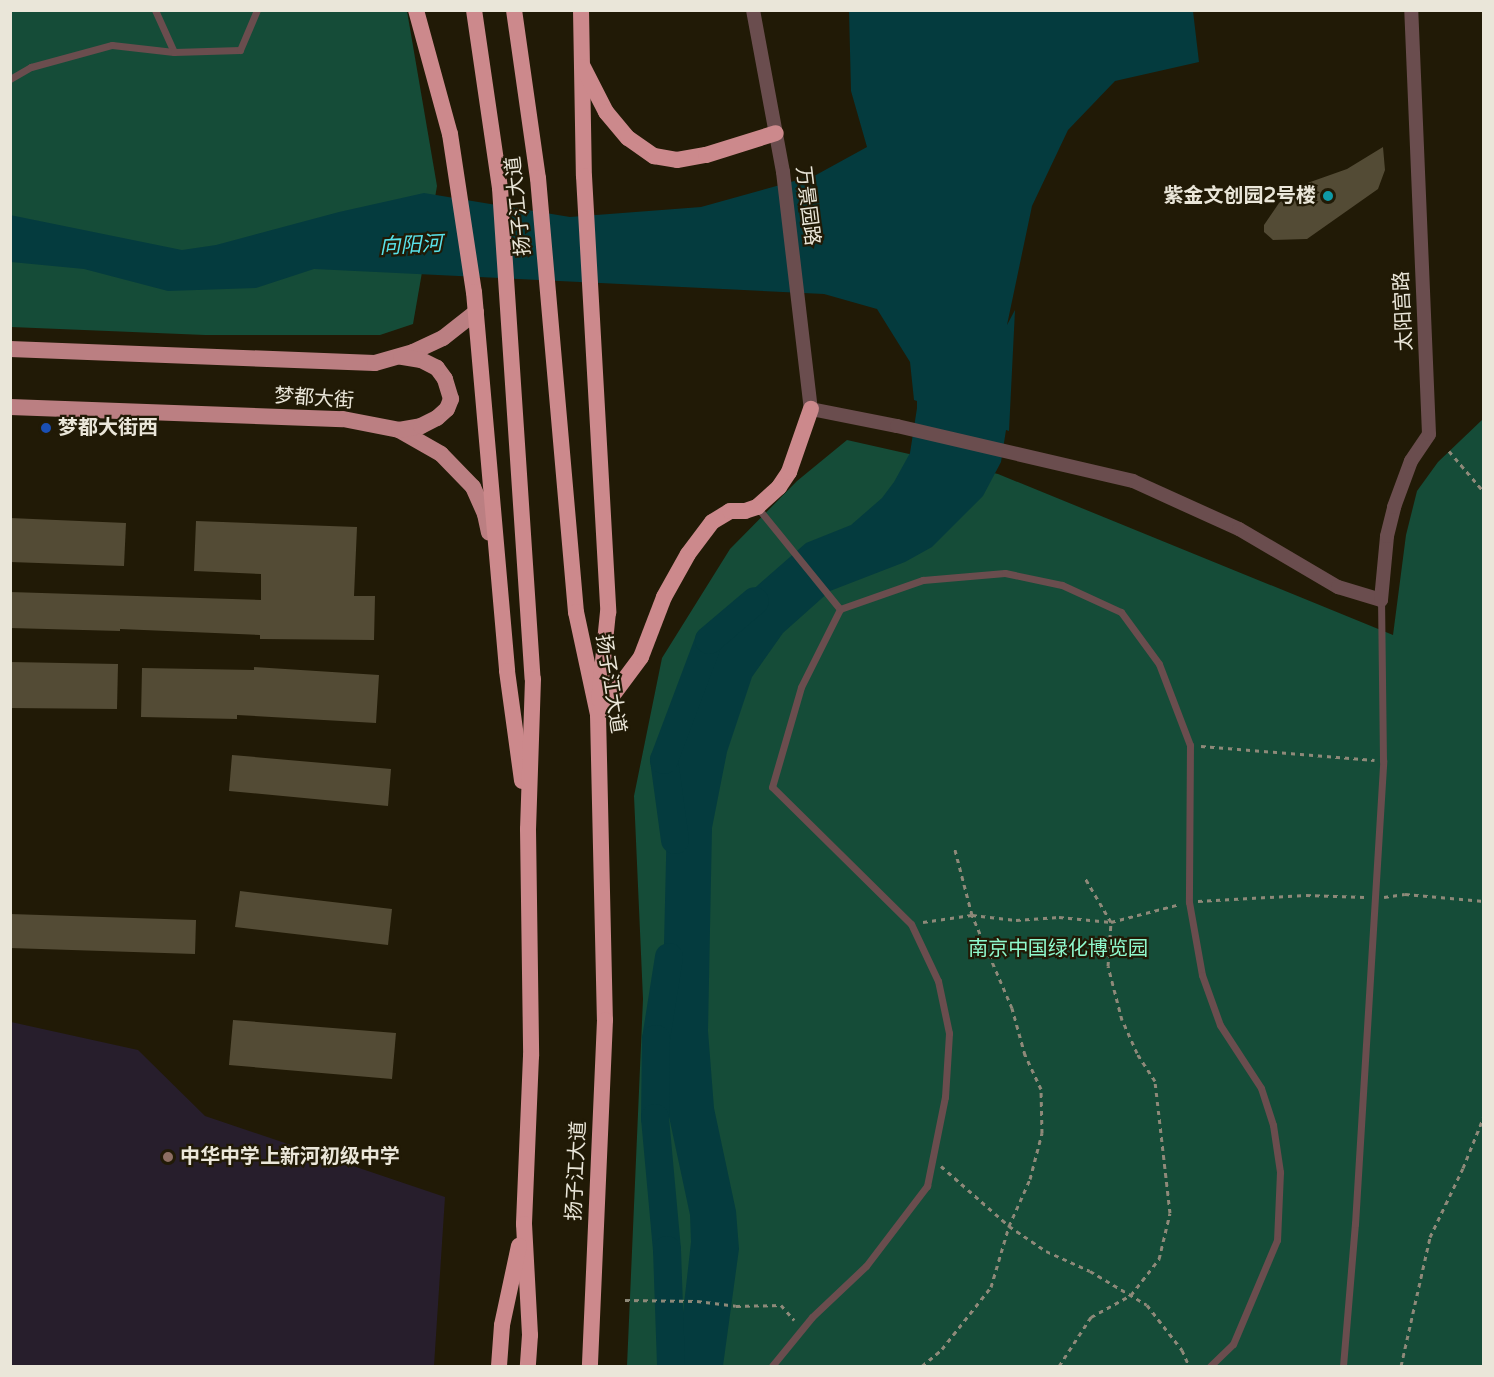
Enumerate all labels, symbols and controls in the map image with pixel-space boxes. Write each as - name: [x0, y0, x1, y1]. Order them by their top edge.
- street label: 扬子江大道: [502, 155, 536, 257]
- street label: 万景园路: [790, 165, 824, 247]
- place label: 紫金文创园2号楼: [1163, 184, 1316, 208]
- marker: 紫金文创园2号楼: [1321, 189, 1335, 203]
- water label: 向阳河: [379, 232, 443, 260]
- street label: 太阳宫路: [1390, 270, 1418, 352]
- street label: 梦都大街: [273, 384, 355, 414]
- place label: 梦都大街西: [58, 416, 158, 440]
- marker: 梦都大街西: [39, 421, 53, 435]
- street label: 扬子江大道: [590, 633, 630, 735]
- park label: 南京中国绿化博览园: [968, 937, 1148, 961]
- street label: 扬子江大道: [562, 1120, 592, 1222]
- place label: 中华中学上新河初级中学: [180, 1145, 400, 1169]
- marker: 中华中学上新河初级中学: [161, 1150, 175, 1164]

